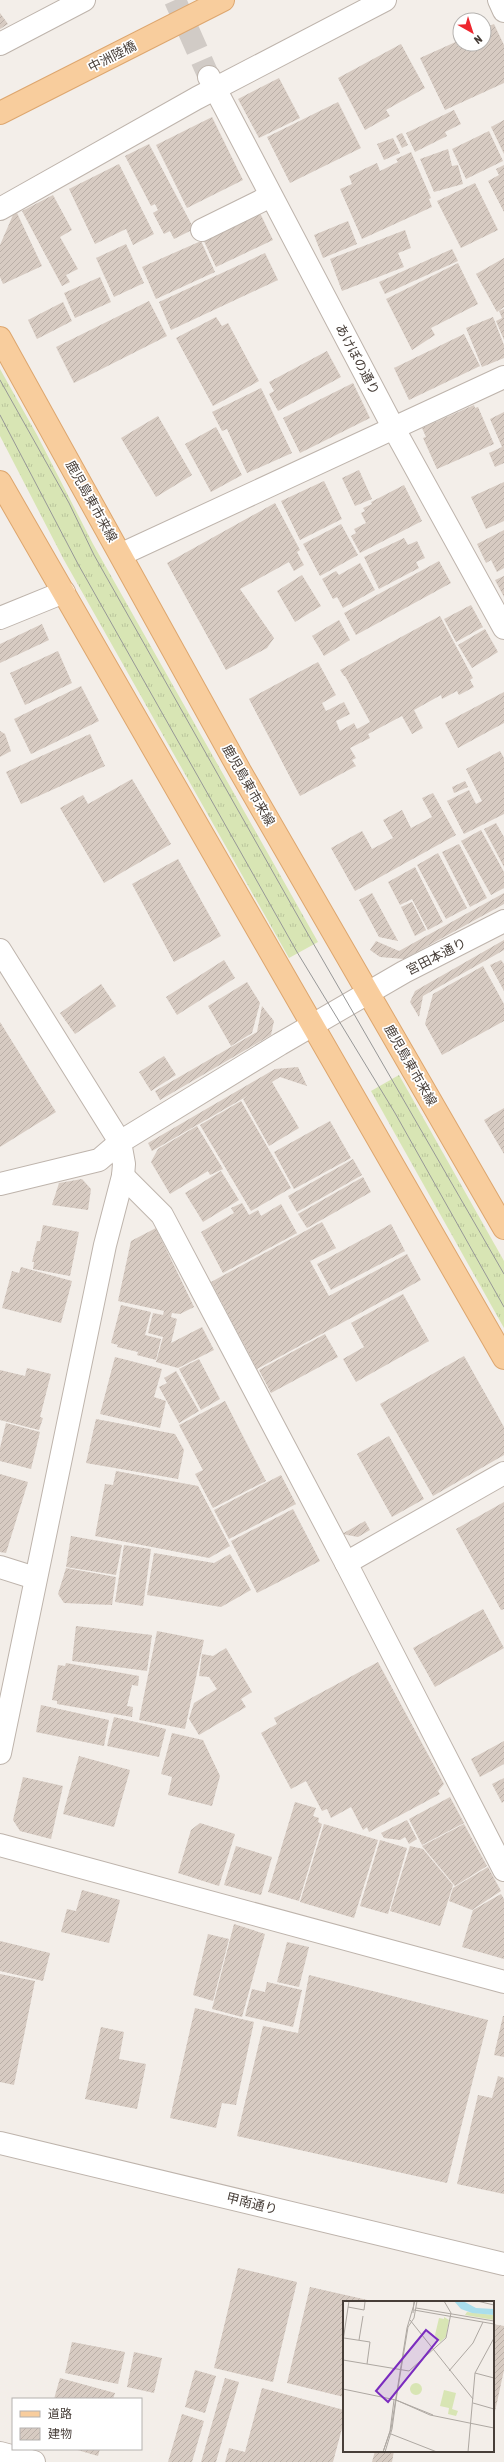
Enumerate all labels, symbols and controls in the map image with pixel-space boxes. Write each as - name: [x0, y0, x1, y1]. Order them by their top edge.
- north arrow: [452, 12, 492, 52]
- text: N: [472, 33, 485, 46]
- street label: 中洲陸橋: [86, 38, 139, 75]
- street label: あけぼの通り: [333, 321, 382, 397]
- street label: 鹿児島東市来線: [63, 458, 120, 545]
- street label: 鹿児島東市来線: [219, 742, 278, 828]
- street label: 宮田本通り: [404, 935, 469, 978]
- street label: 鹿児島東市来線: [381, 1022, 440, 1108]
- street label: 甲南通り: [225, 2190, 279, 2217]
- inset map: [343, 2301, 494, 2452]
- legend: [12, 2398, 142, 2450]
- text: 道路: [48, 2407, 72, 2421]
- text: 建物: [48, 2427, 72, 2441]

